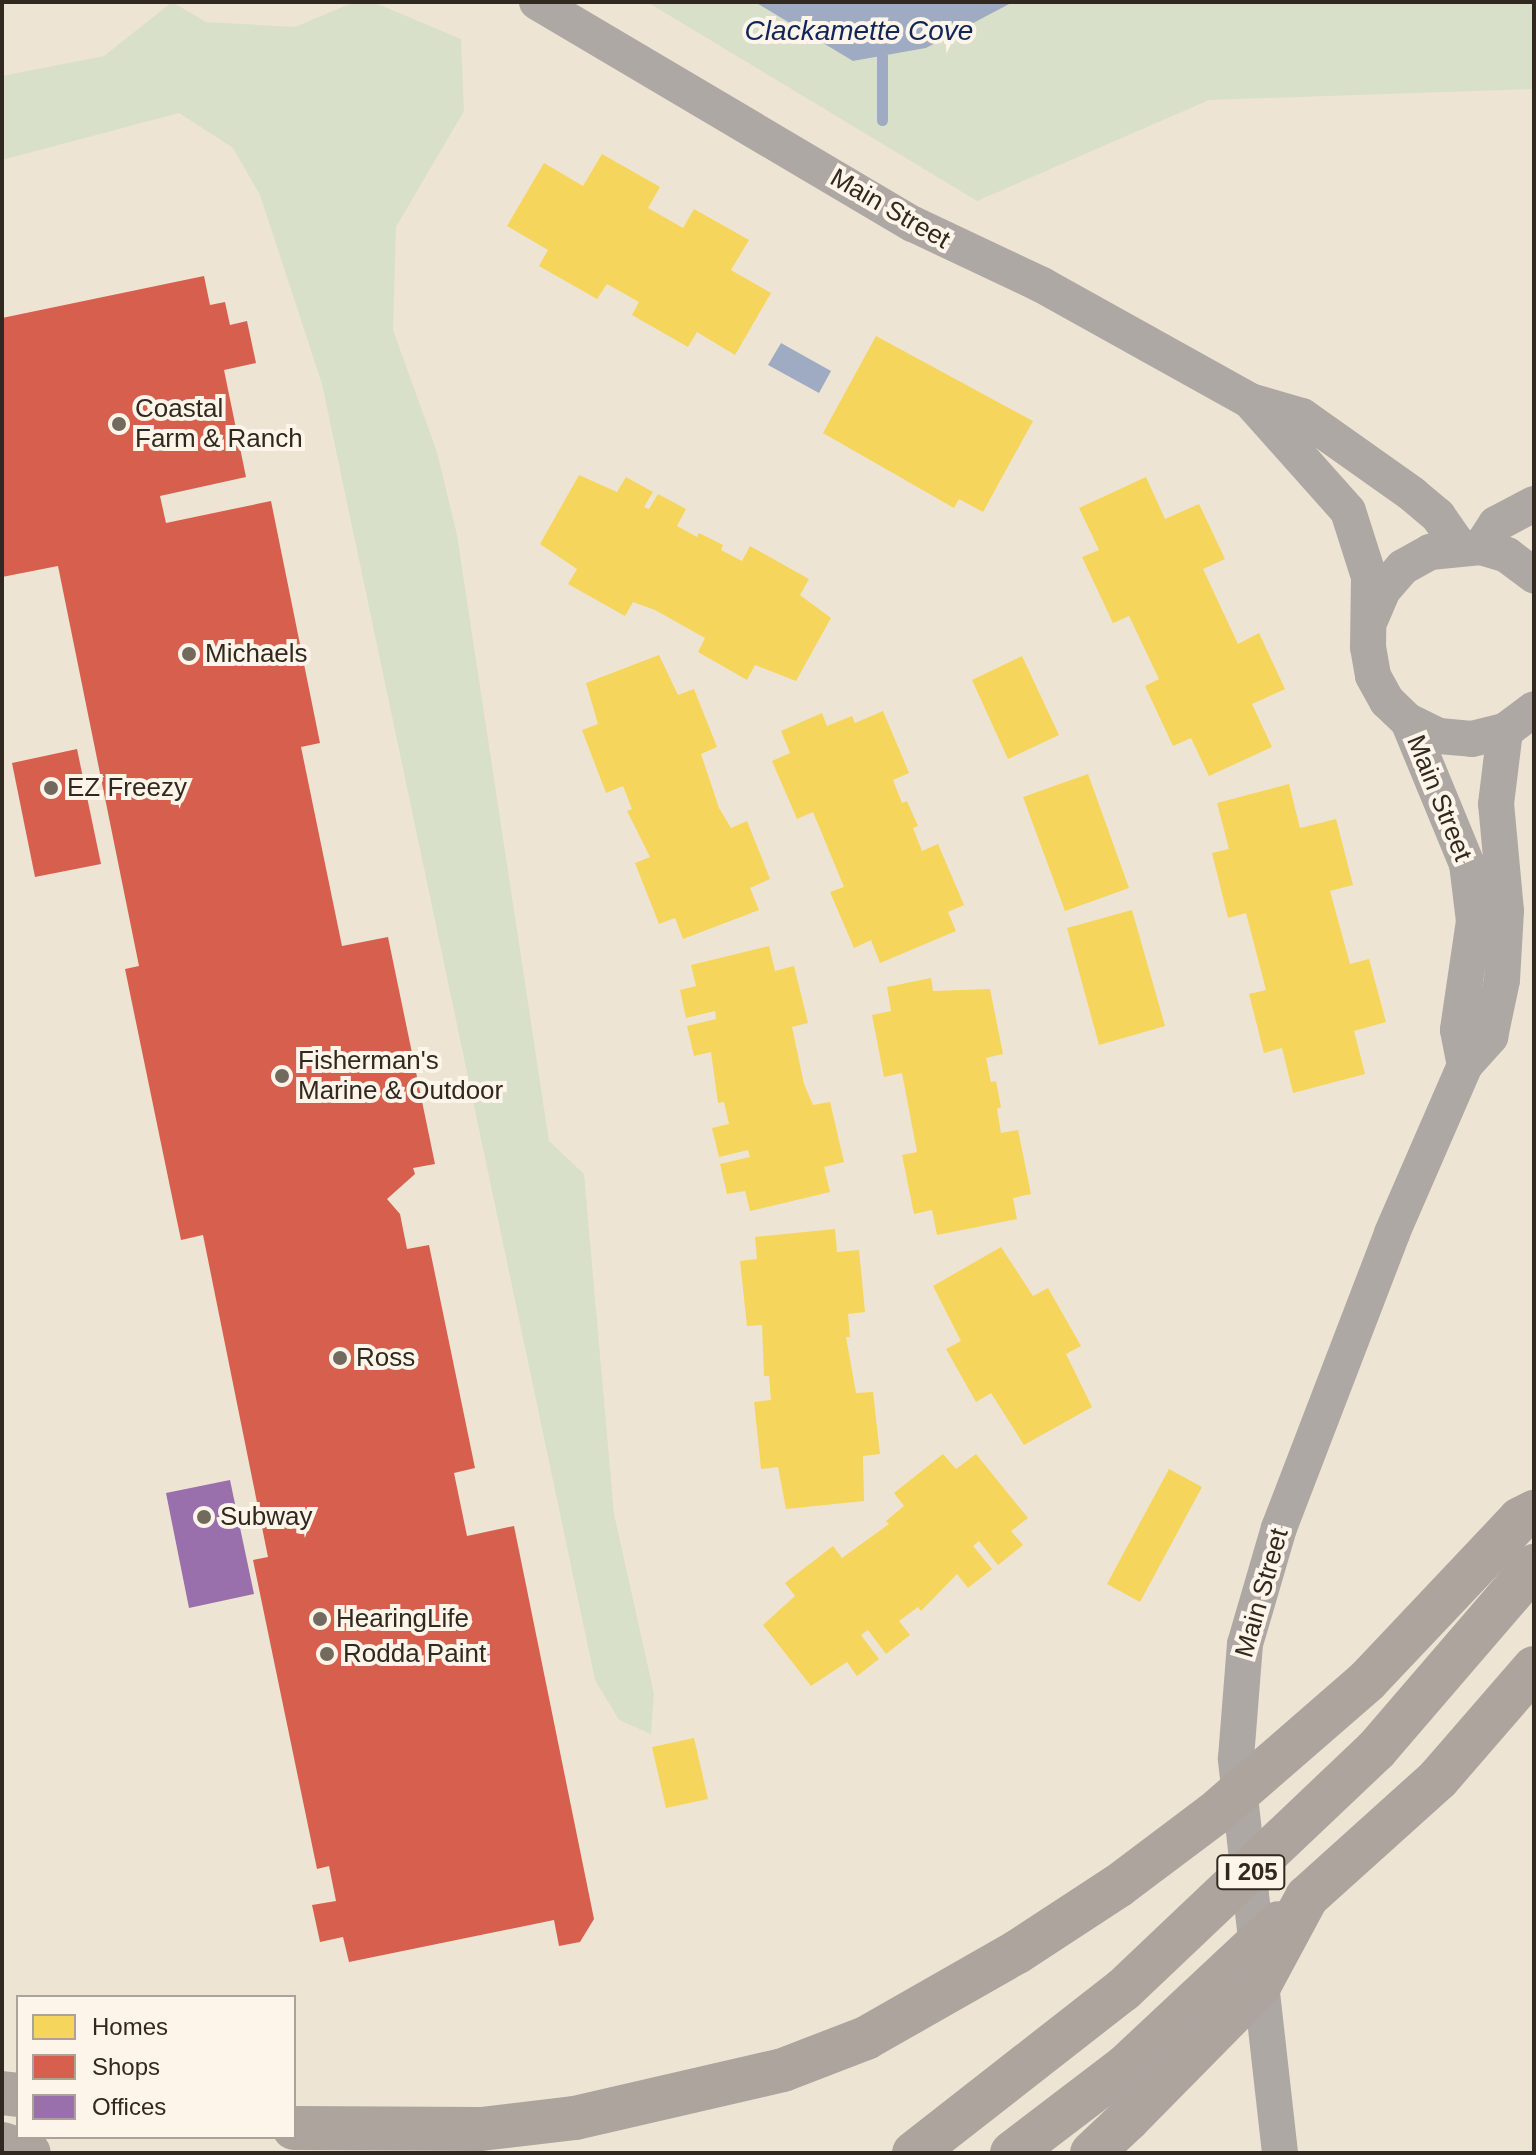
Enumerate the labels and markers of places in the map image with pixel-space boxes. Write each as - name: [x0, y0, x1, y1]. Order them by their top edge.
- place label: Coastal Farm & Ranch: [135, 393, 303, 454]
- marker: Coastal Farm & Ranch: [110, 415, 128, 433]
- place label: Michaels: [205, 638, 308, 670]
- marker: Michaels: [180, 645, 198, 663]
- place label: EZ Freezy: [67, 772, 187, 804]
- marker: EZ Freezy: [42, 779, 60, 797]
- place label: Fisherman's Marine & Outdoor: [298, 1045, 503, 1106]
- marker: Fisherman's Marine & Outdoor: [273, 1067, 291, 1085]
- place label: Ross: [356, 1342, 415, 1374]
- marker: Ross: [331, 1349, 349, 1367]
- place label: Subway: [220, 1501, 312, 1533]
- marker: Subway: [195, 1508, 213, 1526]
- place label: HearingLife: [336, 1603, 469, 1635]
- marker: HearingLife: [311, 1610, 329, 1628]
- place label: Rodda Paint: [343, 1638, 486, 1670]
- marker: Rodda Paint: [318, 1645, 336, 1663]

